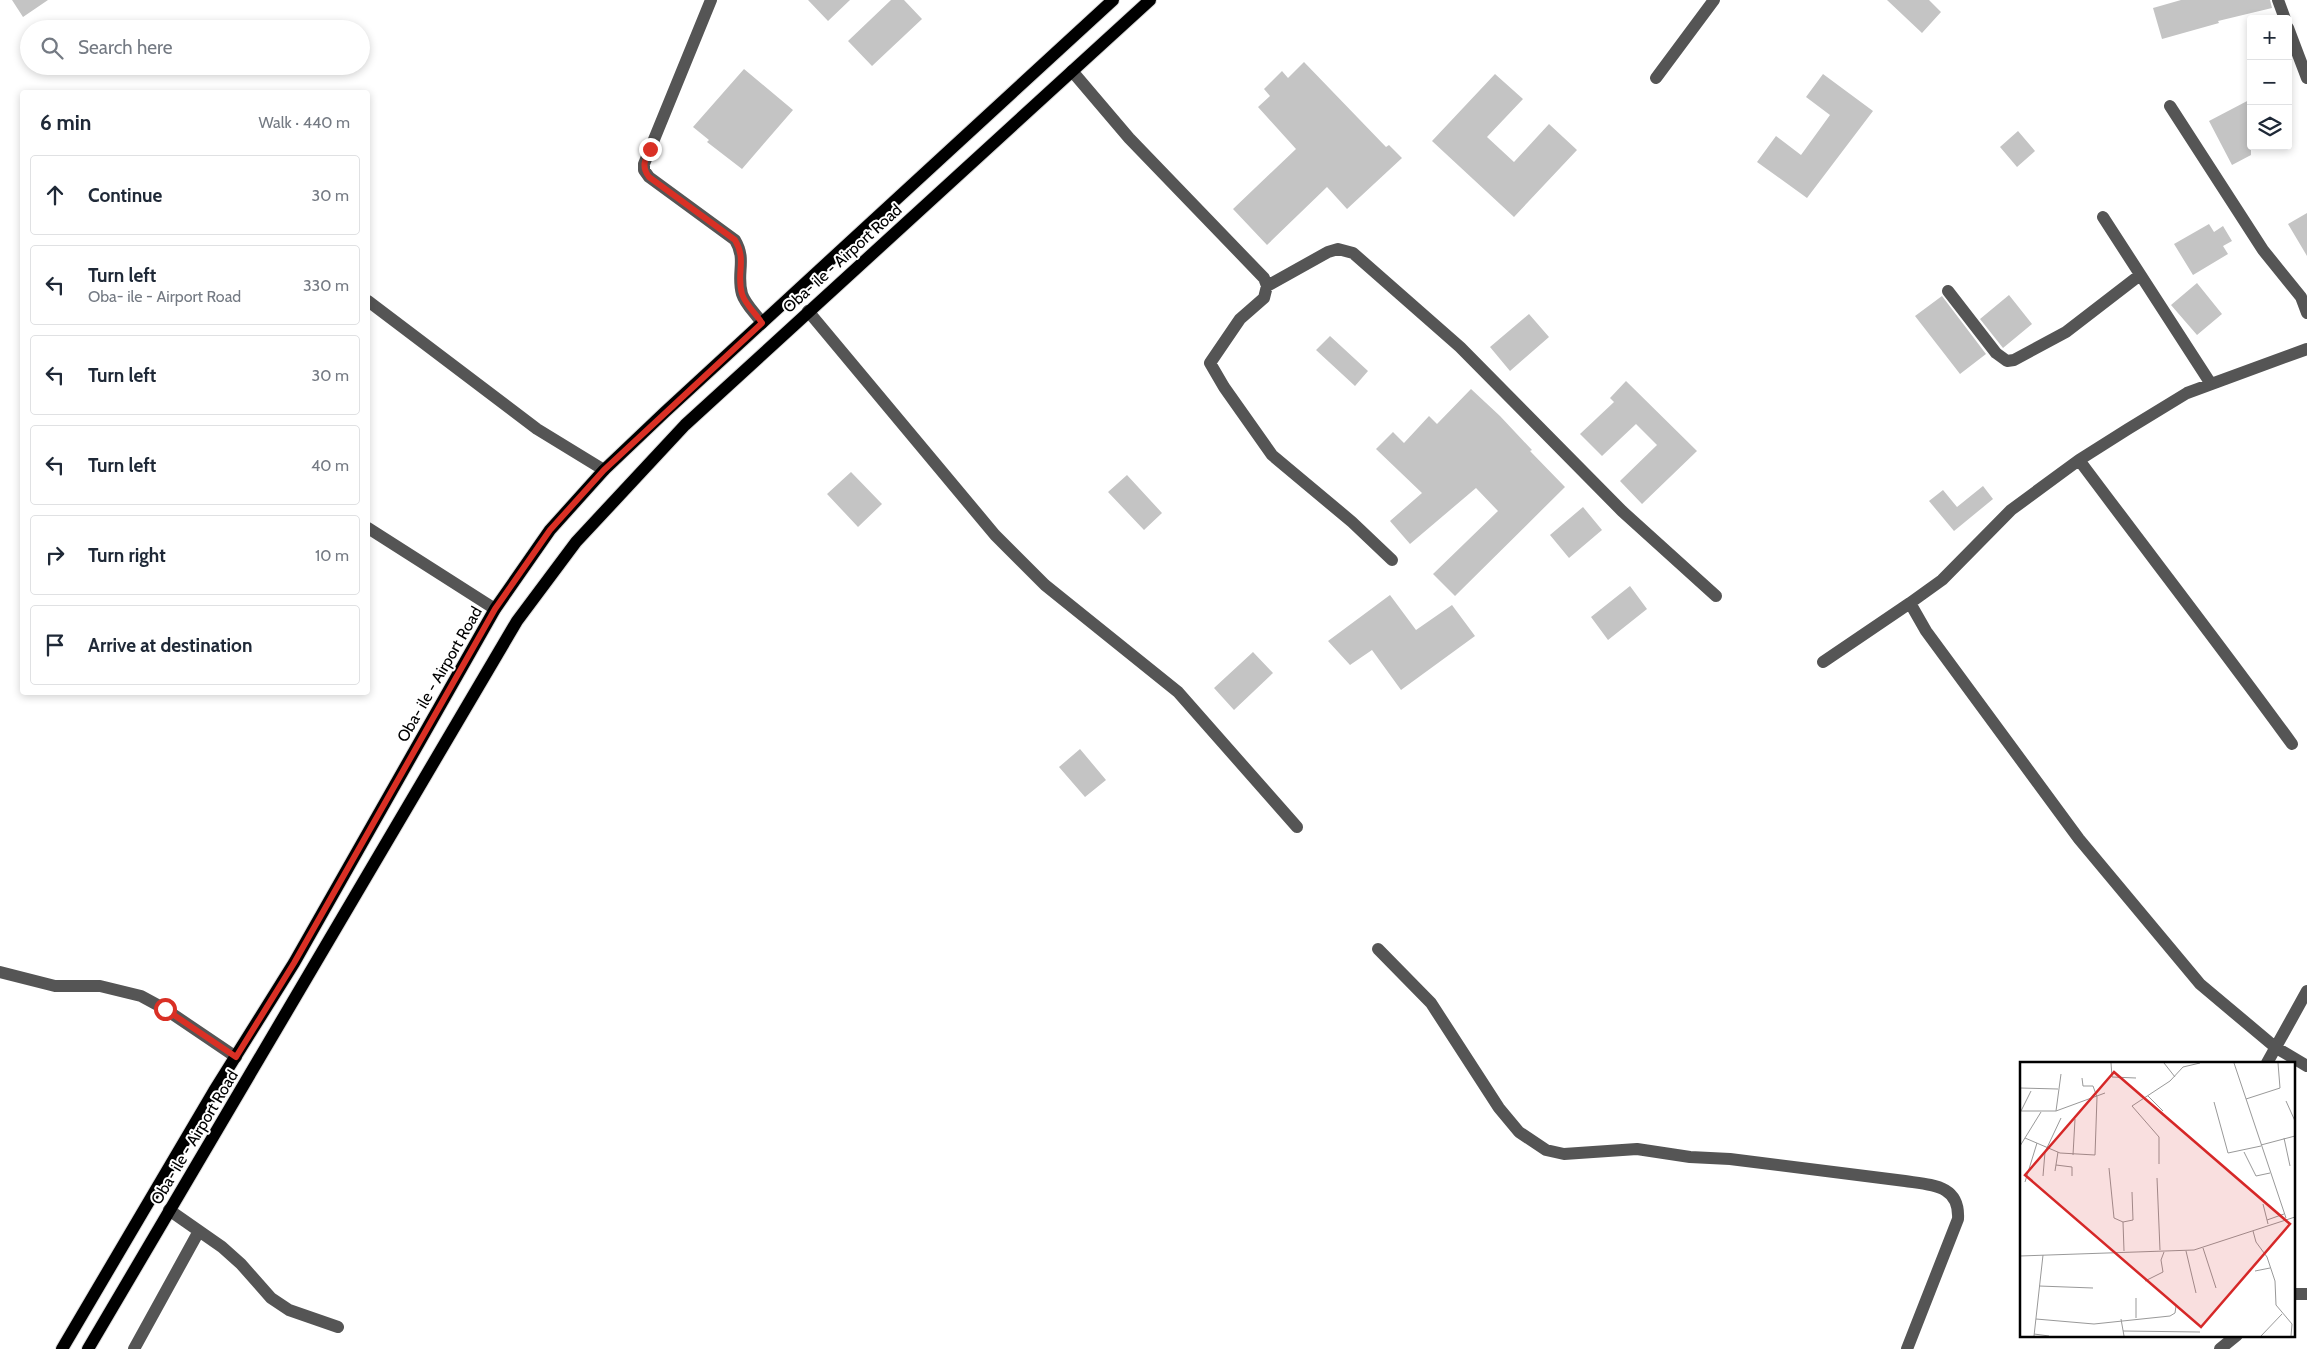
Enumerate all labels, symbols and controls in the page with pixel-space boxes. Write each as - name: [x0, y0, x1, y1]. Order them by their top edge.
- map controls: [2247, 15, 2292, 150]
- button: +: [2247, 15, 2292, 60]
- search box: [20, 20, 370, 75]
- icon: search: [38, 34, 66, 62]
- text: Search here: [78, 36, 172, 59]
- button: −: [2247, 60, 2292, 105]
- button: layers: [2247, 105, 2292, 150]
- text: 6 min: [40, 110, 91, 135]
- text: Walk · 440 m: [259, 113, 350, 132]
- route end: [639, 138, 662, 161]
- icon: ahead: [41, 181, 69, 209]
- text: Continue: [88, 184, 162, 207]
- text: 30 m: [312, 186, 349, 205]
- street label: Oba- ile - Airport Road: [779, 200, 906, 317]
- text: Turn left: [88, 264, 156, 287]
- icon: left: [41, 271, 69, 299]
- text: 330 m: [303, 276, 349, 295]
- text: Oba- ile - Airport Road: [88, 287, 241, 306]
- icon: left: [41, 361, 69, 389]
- text: Turn left: [88, 364, 156, 387]
- text: 30 m: [312, 366, 349, 385]
- icon: left: [41, 451, 69, 479]
- text: Turn left: [88, 454, 156, 477]
- text: 40 m: [311, 456, 349, 475]
- icon: right: [41, 541, 69, 569]
- text: Turn right: [88, 544, 166, 567]
- text: 10 m: [315, 546, 349, 565]
- street label: Oba- ile - Airport Road: [393, 603, 486, 745]
- icon: arrive: [41, 631, 69, 659]
- text: Arrive at destination: [88, 634, 252, 657]
- route start: [154, 998, 177, 1021]
- inset map: [2020, 1062, 2294, 1336]
- street label: Oba- ile - Airport Road: [147, 1067, 242, 1208]

